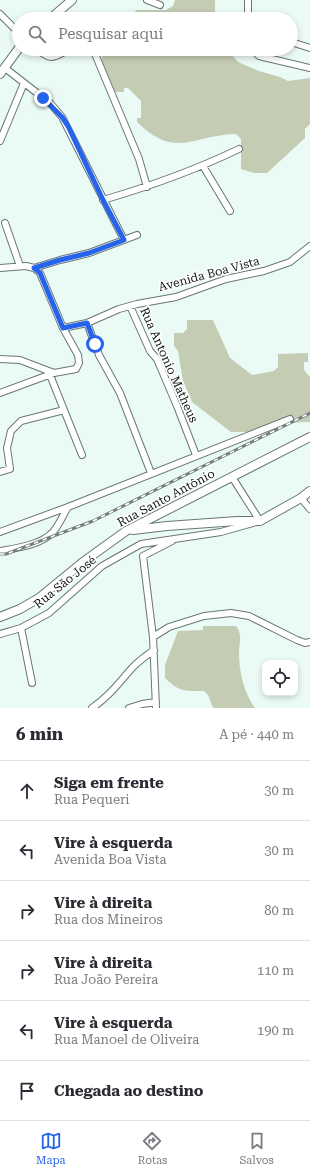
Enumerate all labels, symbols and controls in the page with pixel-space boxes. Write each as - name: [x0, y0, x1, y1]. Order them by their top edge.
- search box: [12, 12, 298, 56]
- icon: search: [26, 23, 48, 45]
- text: Pesquisar aqui: [58, 25, 163, 43]
- route end: [34, 89, 52, 107]
- street label: Avenida Boa Vista: [157, 254, 261, 294]
- street label: Rua Antonio Matheus: [137, 305, 201, 425]
- route start: [86, 335, 104, 353]
- street label: Rua Santo Antônio: [115, 466, 217, 530]
- street label: Rua São José: [31, 552, 99, 611]
- map controls: [262, 660, 298, 696]
- button: locate: [262, 660, 298, 696]
- text: 6 min: [16, 724, 63, 744]
- text: A pé · 440 m: [219, 727, 294, 742]
- text: Siga em frente: [54, 774, 164, 792]
- icon: ahead: [16, 780, 38, 802]
- text: 30 m: [264, 783, 294, 798]
- text: Rua Pequeri: [54, 792, 130, 807]
- text: Vire à esquerda: [54, 834, 173, 852]
- icon: left: [16, 840, 38, 862]
- text: 30 m: [264, 843, 294, 858]
- text: Avenida Boa Vista: [54, 852, 167, 867]
- text: Vire à direita: [54, 894, 152, 912]
- icon: right: [16, 900, 38, 922]
- text: 80 m: [264, 903, 294, 918]
- text: Rua dos Mineiros: [54, 912, 163, 927]
- text: Vire à direita: [54, 954, 152, 972]
- icon: right: [16, 960, 38, 982]
- text: 110 m: [257, 963, 294, 978]
- text: Rua João Pereira: [54, 972, 158, 987]
- text: Vire à esquerda: [54, 1014, 173, 1032]
- icon: left: [16, 1020, 38, 1042]
- text: 190 m: [257, 1023, 294, 1038]
- text: Rua Manoel de Oliveira: [54, 1032, 199, 1047]
- icon: arrive: [16, 1080, 38, 1102]
- text: Chegada ao destino: [54, 1082, 203, 1100]
- tab: Mapa: [36, 1130, 66, 1167]
- tab: Rotas: [138, 1130, 167, 1167]
- tab: Salvos: [239, 1130, 274, 1167]

